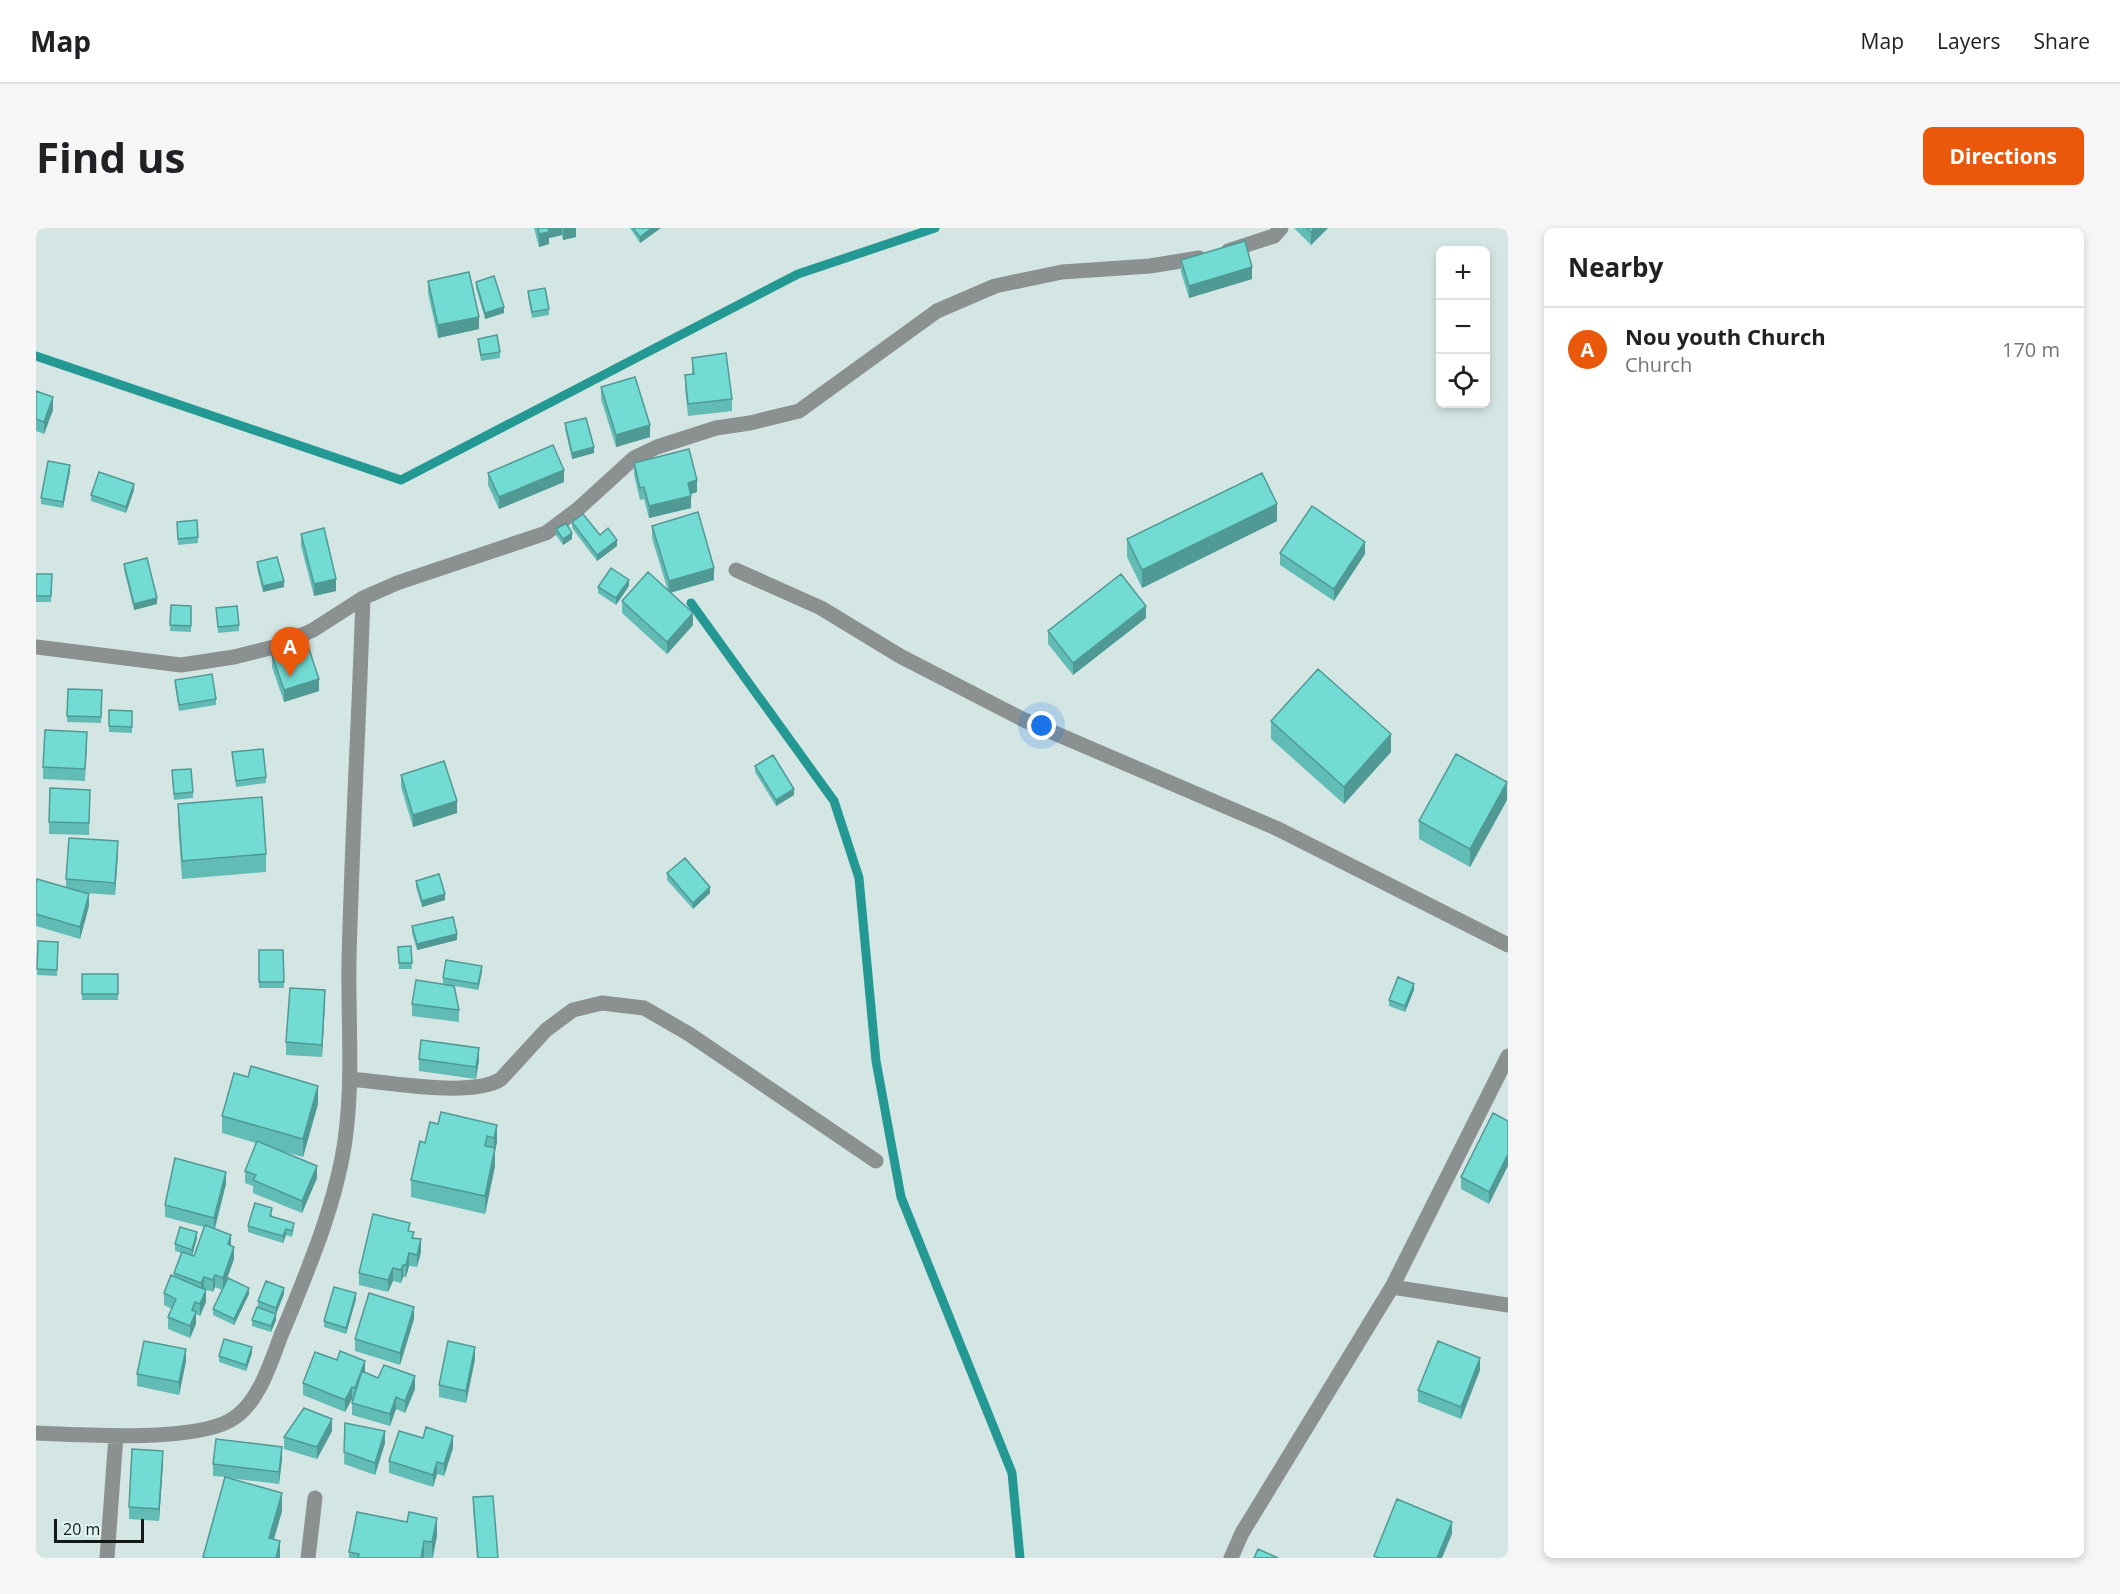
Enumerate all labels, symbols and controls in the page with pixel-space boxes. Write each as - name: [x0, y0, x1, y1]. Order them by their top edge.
- text: Map: [30, 22, 91, 60]
- text: Map: [1861, 27, 1904, 55]
- text: Layers: [1937, 27, 2001, 55]
- text: Share: [2034, 27, 2090, 55]
- button: Directions: [1923, 127, 2084, 185]
- text: Find us: [36, 128, 185, 185]
- map controls: [1436, 246, 1490, 408]
- button: +: [1436, 246, 1490, 300]
- text: Nearby: [1568, 249, 1663, 285]
- button: −: [1436, 300, 1490, 354]
- text: Nou youth Church: [1625, 321, 1826, 351]
- text: A: [1581, 336, 1594, 363]
- text: 170 m: [2002, 336, 2060, 363]
- text: Church: [1625, 351, 1692, 378]
- button: locate: [1436, 354, 1490, 408]
- pin: A: [270, 628, 310, 677]
- your location: [1027, 711, 1056, 740]
- scale bar: [54, 1516, 144, 1544]
- text: 20 m: [63, 1518, 100, 1540]

